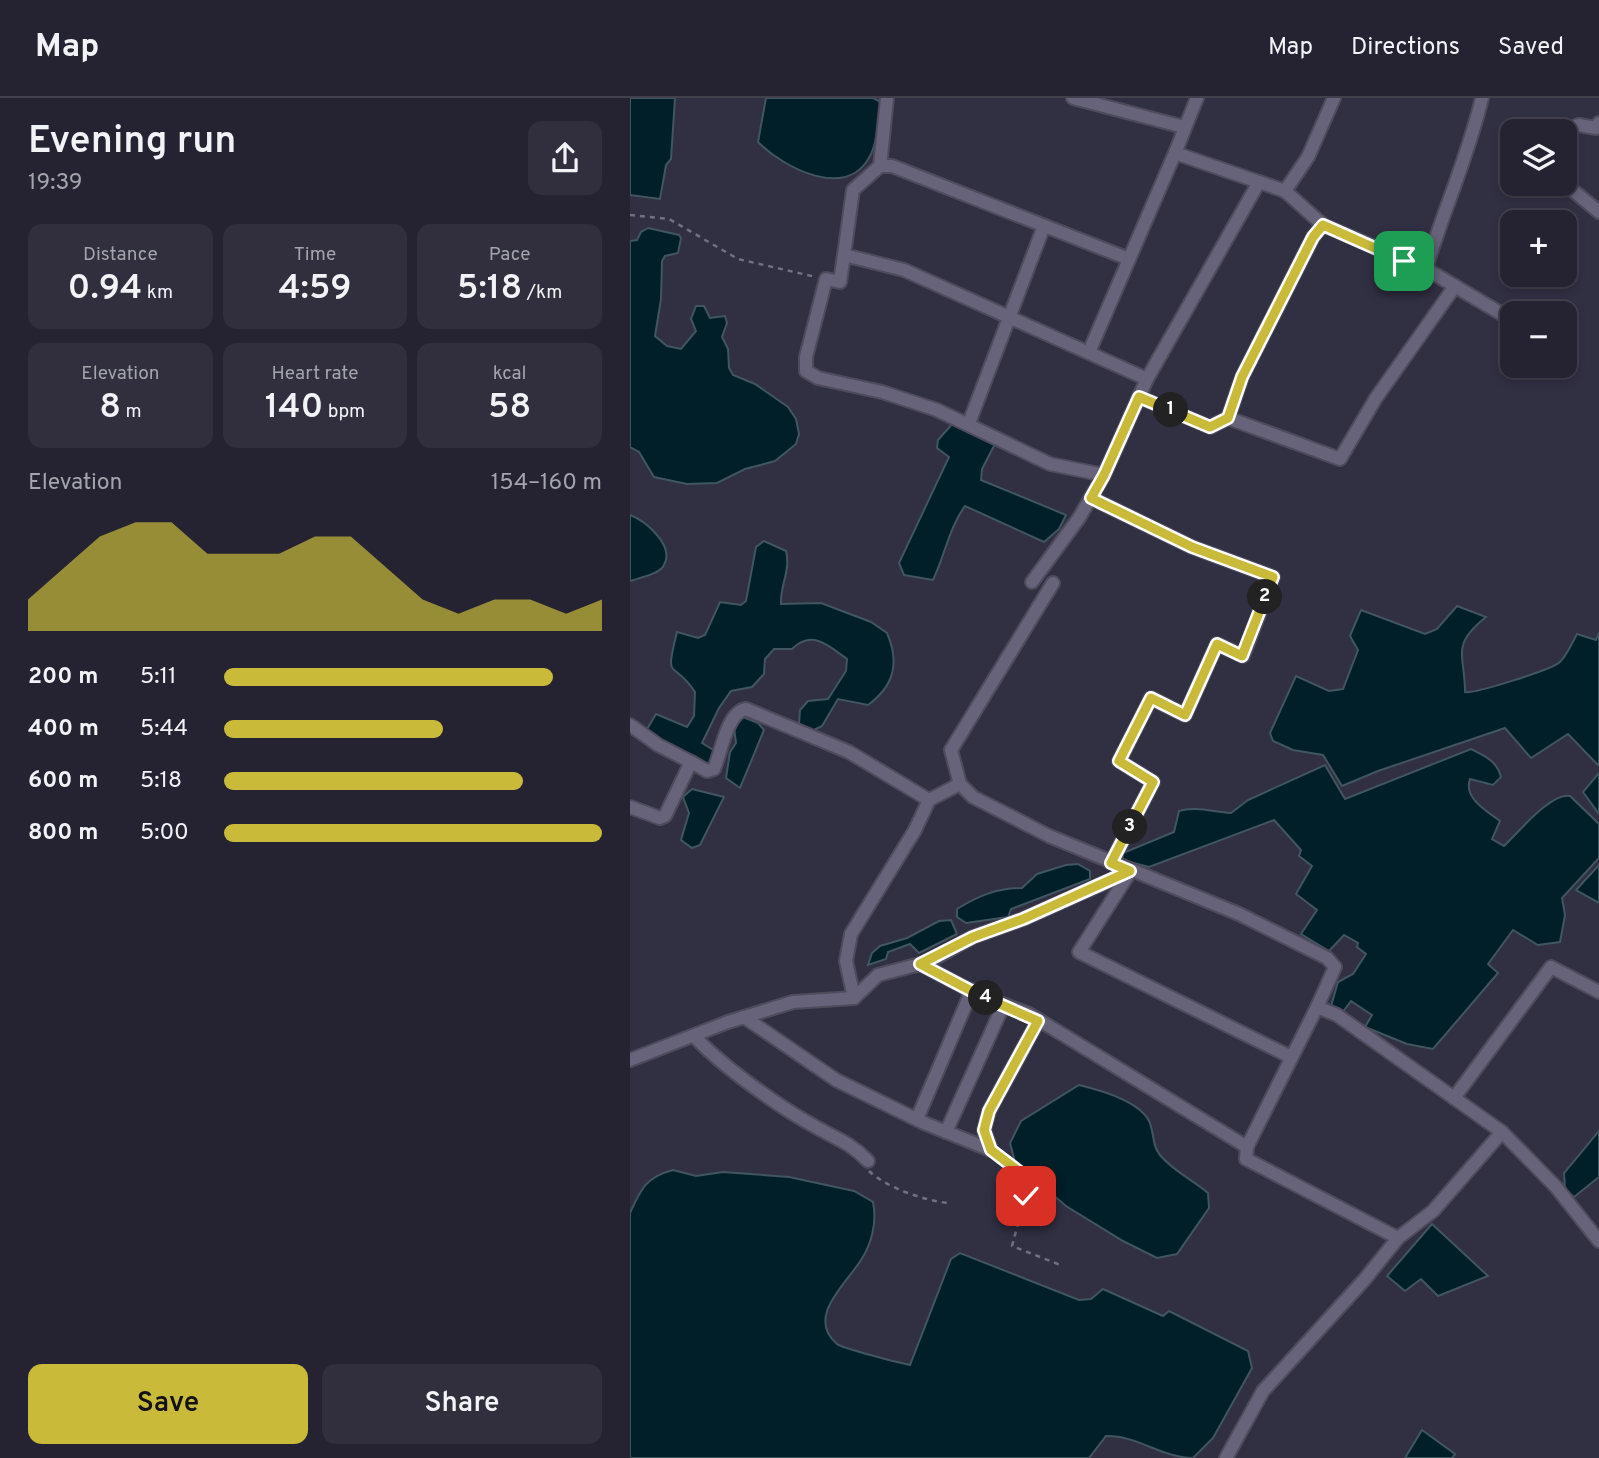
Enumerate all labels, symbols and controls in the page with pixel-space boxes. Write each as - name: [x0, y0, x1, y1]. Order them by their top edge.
- text: Map: [35, 27, 99, 69]
- text: Map: [1268, 33, 1313, 63]
- text: Directions: [1351, 33, 1460, 63]
- text: Saved: [1498, 33, 1564, 63]
- text: Evening run: [28, 118, 236, 167]
- map controls: [1500, 119, 1577, 378]
- button: layers: [1500, 119, 1577, 196]
- button: share: [528, 121, 602, 195]
- text: 19:39: [28, 169, 83, 198]
- button: +: [1500, 210, 1577, 287]
- pin: [1374, 231, 1434, 291]
- icon: arrive: [1385, 242, 1423, 280]
- text: Distance: [83, 243, 158, 267]
- text: Time: [294, 243, 336, 267]
- text: Pace: [489, 243, 531, 267]
- text: 0.94: [68, 267, 142, 311]
- text: 4:59: [278, 267, 352, 311]
- text: 5:18: [457, 267, 522, 311]
- text: km: [142, 281, 173, 305]
- text: /km: [522, 281, 562, 305]
- button: −: [1500, 301, 1577, 378]
- text: Elevation: [81, 362, 159, 386]
- text: Heart rate: [272, 362, 358, 386]
- text: kcal: [493, 362, 527, 386]
- text: 8: [99, 386, 121, 430]
- text: 140: [265, 386, 323, 430]
- text: 58: [488, 386, 531, 430]
- pin: 1: [1154, 392, 1188, 428]
- text: 1: [1167, 397, 1174, 421]
- text: m: [121, 400, 142, 424]
- text: bpm: [323, 400, 365, 424]
- text: Elevation: [28, 469, 123, 498]
- text: 154–160 m: [491, 469, 602, 498]
- pin: 2: [1248, 580, 1282, 614]
- text: 2: [1259, 584, 1270, 608]
- text: 200 m: [28, 663, 98, 692]
- text: 5:11: [140, 663, 177, 692]
- text: 400 m: [28, 715, 99, 744]
- text: 5:44: [140, 715, 188, 744]
- text: 600 m: [28, 767, 98, 796]
- text: 5:18: [140, 767, 182, 796]
- pin: 3: [1112, 810, 1148, 844]
- text: 3: [1124, 814, 1135, 838]
- text: 800 m: [28, 819, 98, 848]
- text: 5:00: [140, 819, 189, 848]
- pin: 4: [968, 981, 1004, 1016]
- text: 4: [979, 985, 992, 1009]
- pin: [996, 1166, 1056, 1226]
- icon: check: [1007, 1177, 1045, 1215]
- button: Save: [28, 1364, 308, 1444]
- button: Share: [322, 1364, 602, 1444]

